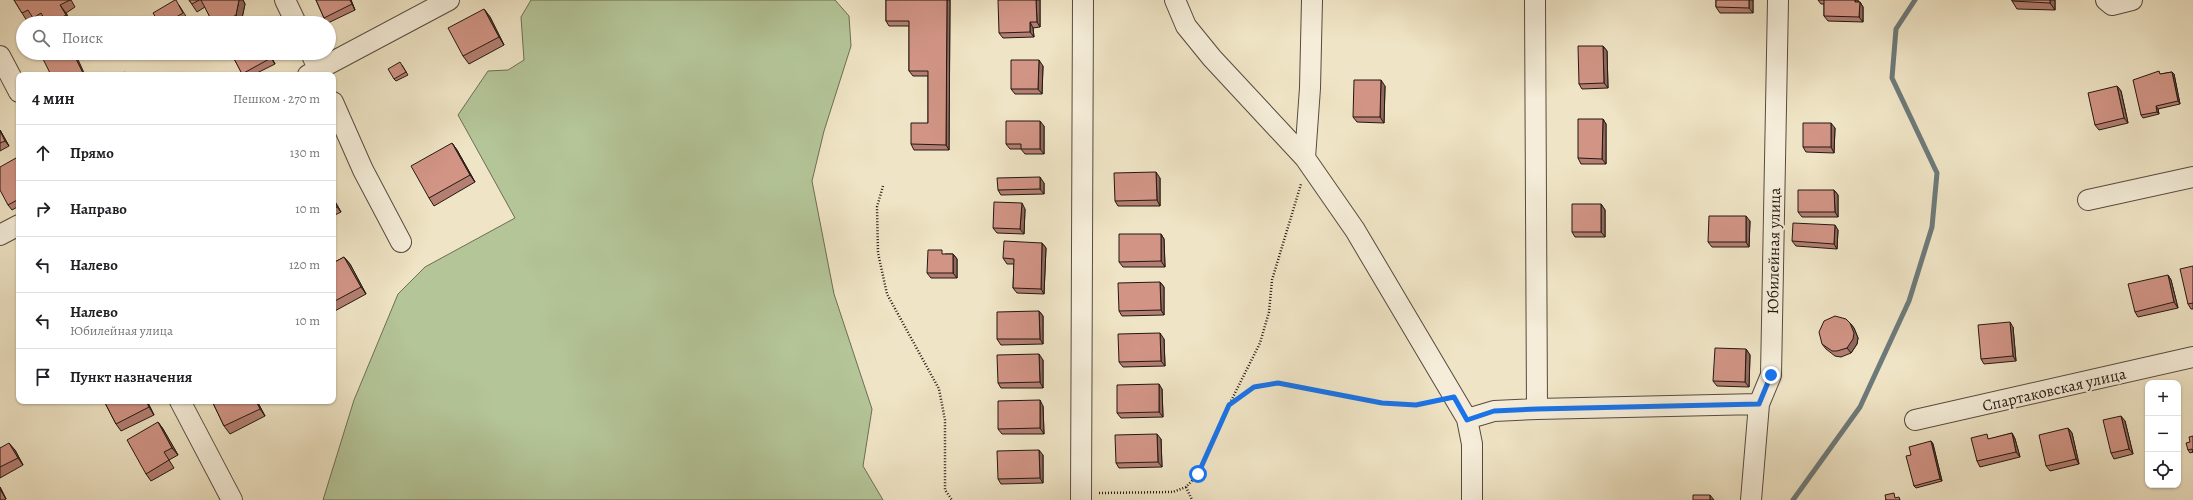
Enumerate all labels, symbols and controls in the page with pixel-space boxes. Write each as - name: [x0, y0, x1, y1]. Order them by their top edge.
- search box: [16, 16, 336, 60]
- icon: search: [30, 27, 52, 49]
- text: Поиск: [62, 28, 103, 48]
- text: 4 мин: [32, 87, 75, 110]
- text: Пешком · 270 m: [233, 90, 320, 107]
- icon: ahead: [32, 142, 54, 164]
- text: Прямо: [70, 143, 114, 163]
- text: 130 m: [290, 144, 320, 161]
- street label: Юбилейная улица: [1762, 187, 1786, 315]
- icon: right: [32, 198, 54, 220]
- text: Направо: [70, 199, 127, 219]
- text: 10 m: [295, 200, 320, 217]
- icon: left: [32, 254, 54, 276]
- text: Налево: [70, 255, 118, 275]
- text: 120 m: [289, 256, 320, 273]
- text: Налево: [70, 302, 118, 322]
- icon: left: [32, 310, 54, 332]
- text: 10 m: [295, 312, 320, 329]
- text: Юбилейная улица: [70, 322, 173, 339]
- street label: Спартаковская улица: [1980, 363, 2129, 417]
- icon: arrive: [32, 366, 54, 388]
- route end: [1762, 366, 1780, 384]
- text: Пункт назначения: [70, 367, 192, 387]
- map controls: [2145, 380, 2181, 488]
- button: +: [2145, 380, 2181, 416]
- button: −: [2145, 416, 2181, 452]
- button: locate: [2145, 452, 2181, 488]
- route start: [1189, 465, 1207, 483]

